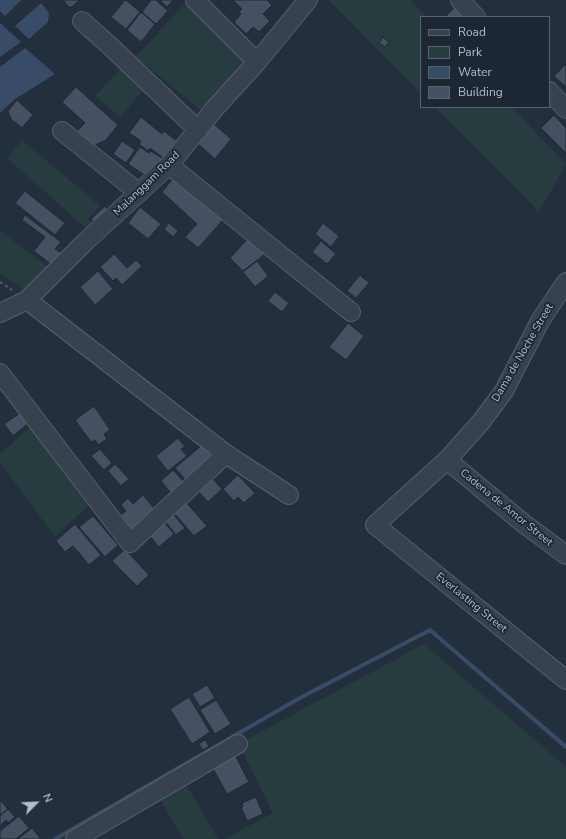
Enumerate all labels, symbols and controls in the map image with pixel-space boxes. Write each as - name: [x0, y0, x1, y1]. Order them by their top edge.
- legend: [420, 16, 550, 108]
- text: Road: [458, 24, 486, 40]
- text: Park: [458, 44, 482, 60]
- text: Water: [458, 64, 492, 80]
- text: Building: [458, 84, 503, 100]
- street label: Malanggam Road: [111, 149, 183, 219]
- street label: Dama de Noche Street: [489, 301, 557, 405]
- street label: Cadena de Amor Street: [457, 466, 555, 550]
- street label: Everlasting Street: [433, 570, 509, 636]
- north arrow: [16, 783, 56, 823]
- text: N: [39, 791, 56, 805]

